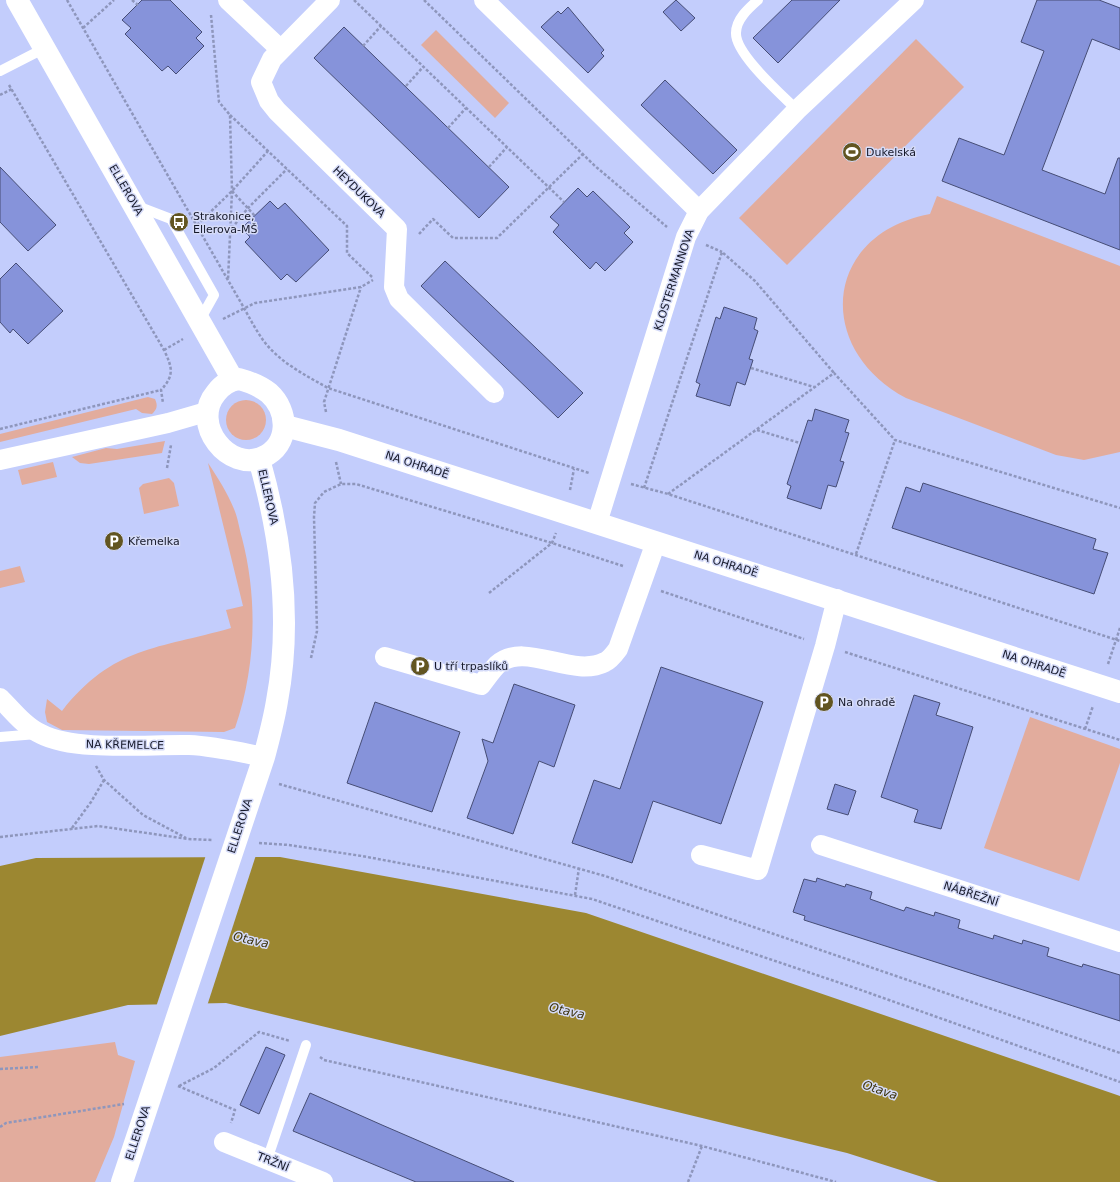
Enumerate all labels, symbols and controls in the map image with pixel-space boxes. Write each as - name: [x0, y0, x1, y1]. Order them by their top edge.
- sports icon: Dukelská: [841, 141, 863, 163]
- place label: Dukelská: [866, 146, 916, 159]
- street label: ELLEROVA: [106, 162, 146, 218]
- street label: HEYDUKOVA: [330, 164, 388, 221]
- place label: Strakonice, Ellerova-MŠ: [193, 210, 258, 236]
- bus stop icon: Strakonice, Ellerova-MŠ: [168, 211, 190, 233]
- street label: KLOSTERMANNOVA: [651, 227, 697, 333]
- street label: NA OHRADĚ: [383, 449, 451, 481]
- street label: ELLEROVA: [255, 468, 281, 526]
- parking icon: Křemelka: [103, 530, 125, 552]
- place label: Křemelka: [128, 535, 180, 548]
- street label: NA OHRADĚ: [692, 548, 760, 580]
- street label: NA OHRADĚ: [1000, 648, 1068, 680]
- parking icon: U tří trpaslíků: [409, 655, 431, 677]
- place label: U tří trpaslíků: [434, 660, 508, 673]
- parking icon: Na ohradě: [813, 691, 835, 713]
- place label: Na ohradě: [838, 696, 895, 709]
- street label: NA KŘEMELCE: [86, 738, 164, 752]
- street label: ELLEROVA: [225, 797, 255, 855]
- street label: NÁBŘEŽNÍ: [942, 879, 1000, 909]
- water label: Otava: [232, 929, 270, 951]
- water label: Otava: [548, 1000, 586, 1022]
- water label: Otava: [861, 1078, 899, 1102]
- street label: ELLEROVA: [123, 1104, 153, 1162]
- street label: TRŽNÍ: [254, 1149, 291, 1174]

